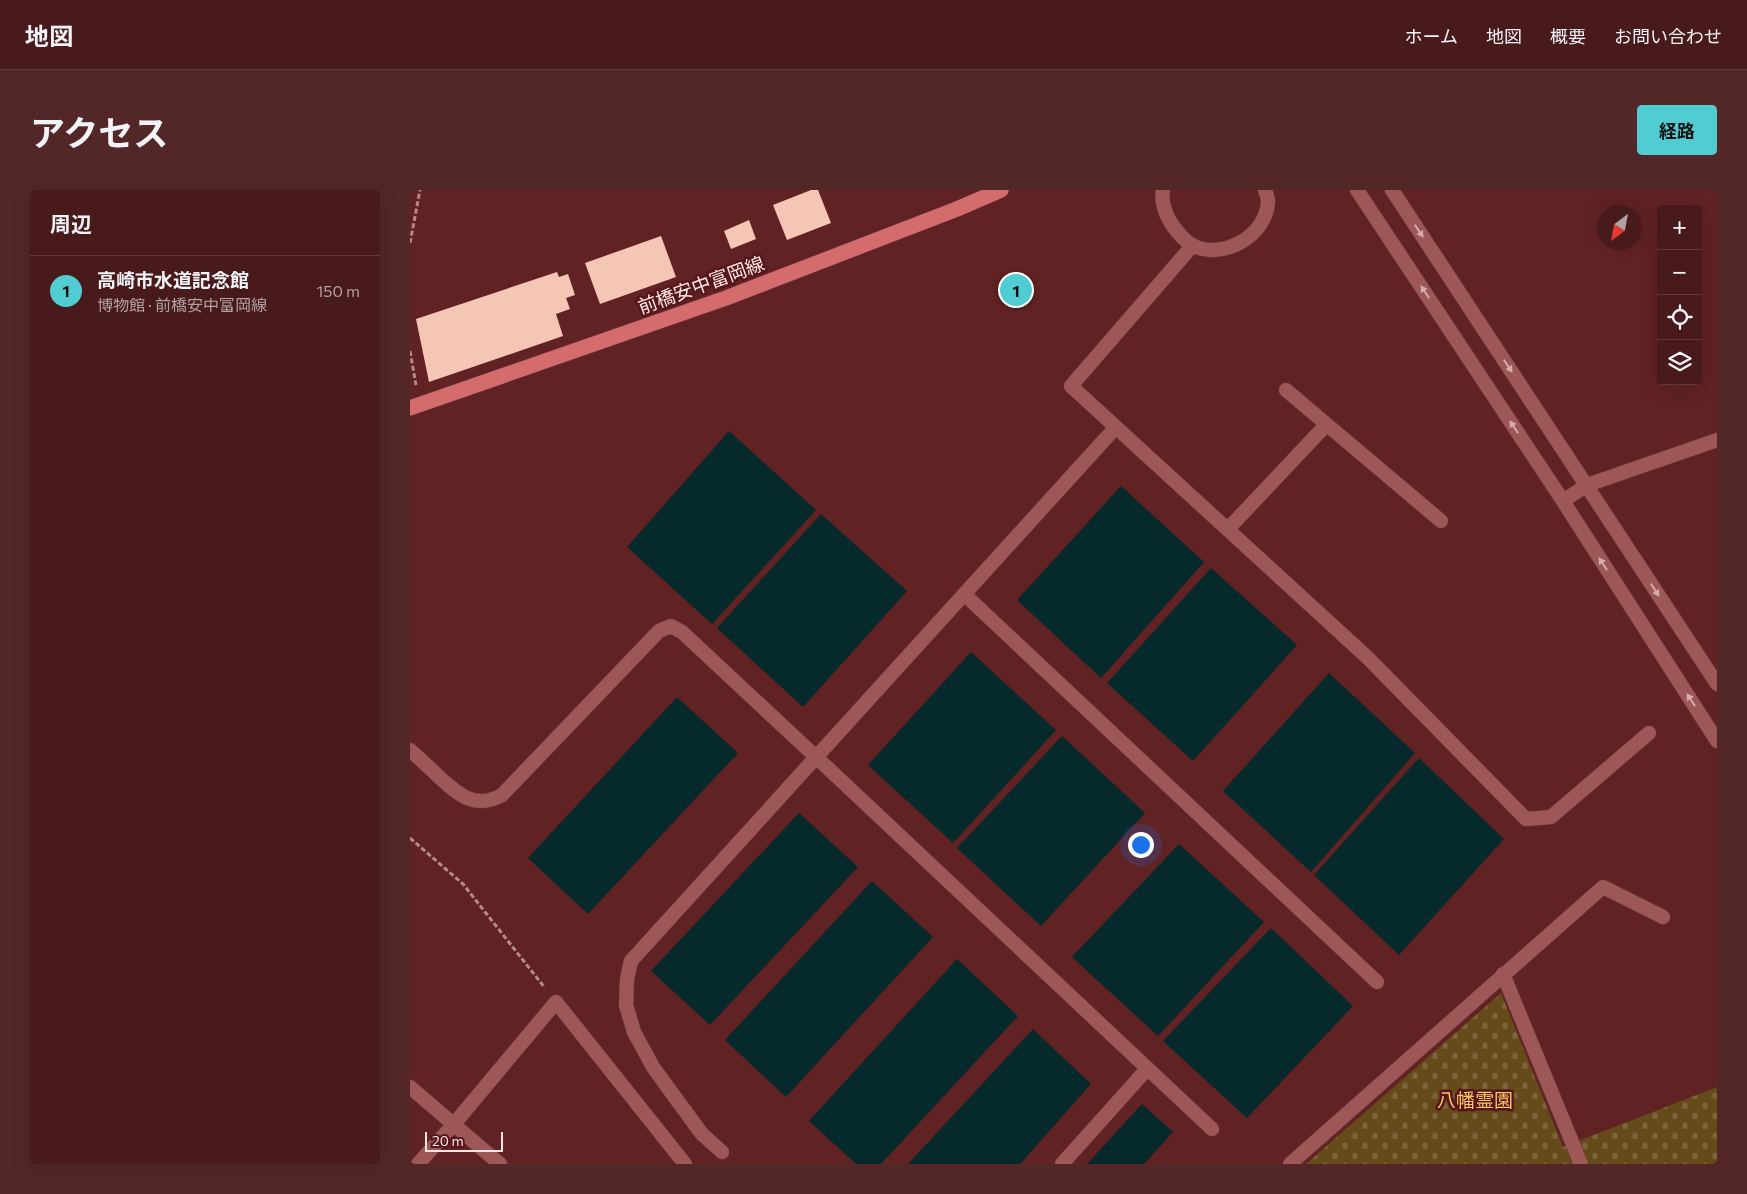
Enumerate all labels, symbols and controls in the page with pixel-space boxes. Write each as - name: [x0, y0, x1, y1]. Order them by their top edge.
- text: 地図: [25, 21, 73, 50]
- text: ホーム: [1405, 25, 1458, 47]
- text: 地図: [1486, 25, 1522, 47]
- text: 概要: [1550, 25, 1586, 47]
- text: お問い合わせ: [1614, 25, 1722, 47]
- button: 経路: [1637, 105, 1717, 155]
- text: アクセス: [30, 110, 168, 153]
- north arrow: [1597, 205, 1642, 250]
- map controls: [1657, 205, 1702, 385]
- button: +: [1657, 205, 1702, 250]
- text: 周辺: [50, 211, 92, 236]
- one-way arrow: [1414, 224, 1423, 237]
- button: −: [1657, 250, 1702, 295]
- street label: 前橋安中富岡線: [634, 251, 767, 318]
- text: 高崎市水道記念館: [97, 268, 249, 291]
- pin: 1: [1000, 271, 1032, 309]
- text: 1: [62, 281, 70, 300]
- text: 150 m: [317, 281, 360, 300]
- one-way arrow: [1420, 285, 1429, 299]
- text: 博物館 · 前橋安中富岡線: [97, 295, 267, 314]
- button: locate: [1657, 295, 1702, 340]
- button: layers: [1657, 340, 1702, 385]
- one-way arrow: [1504, 359, 1513, 373]
- one-way arrow: [1509, 421, 1519, 434]
- one-way arrow: [1598, 557, 1608, 570]
- one-way arrow: [1651, 583, 1660, 596]
- one-way arrow: [1686, 694, 1695, 707]
- your location: [1128, 832, 1154, 858]
- park label: 八幡霊園: [1437, 1088, 1513, 1111]
- scale bar: [425, 1129, 502, 1152]
- text: 20 m: [432, 1132, 464, 1149]

